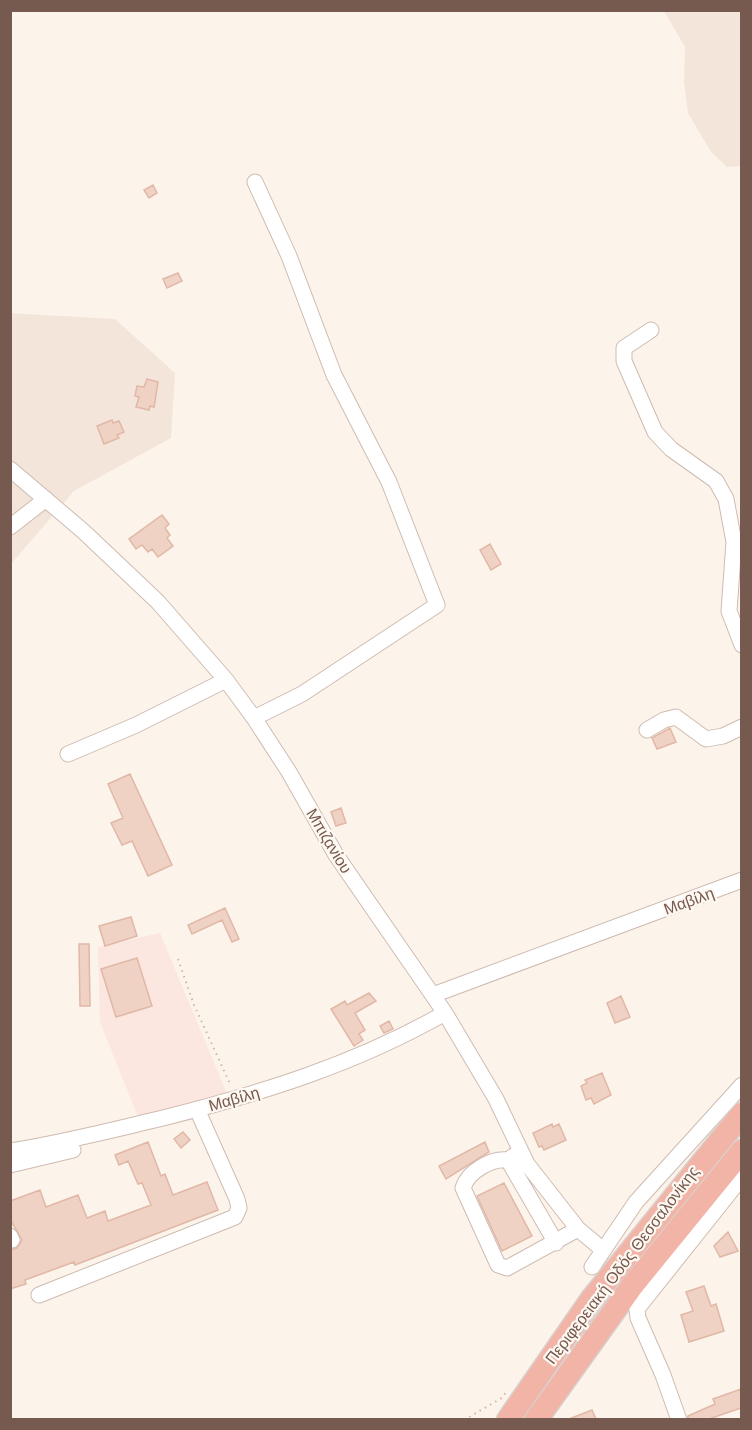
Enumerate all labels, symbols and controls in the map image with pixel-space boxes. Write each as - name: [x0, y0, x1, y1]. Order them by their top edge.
- street label: Μπιζανίου: [302, 806, 355, 877]
- street label: Μαβίλη: [662, 884, 716, 918]
- street label: Μαβίλη: [207, 1084, 261, 1114]
- street label: Περιφερειακή Οδός Θεσσαλονίκης: [542, 1163, 702, 1367]

